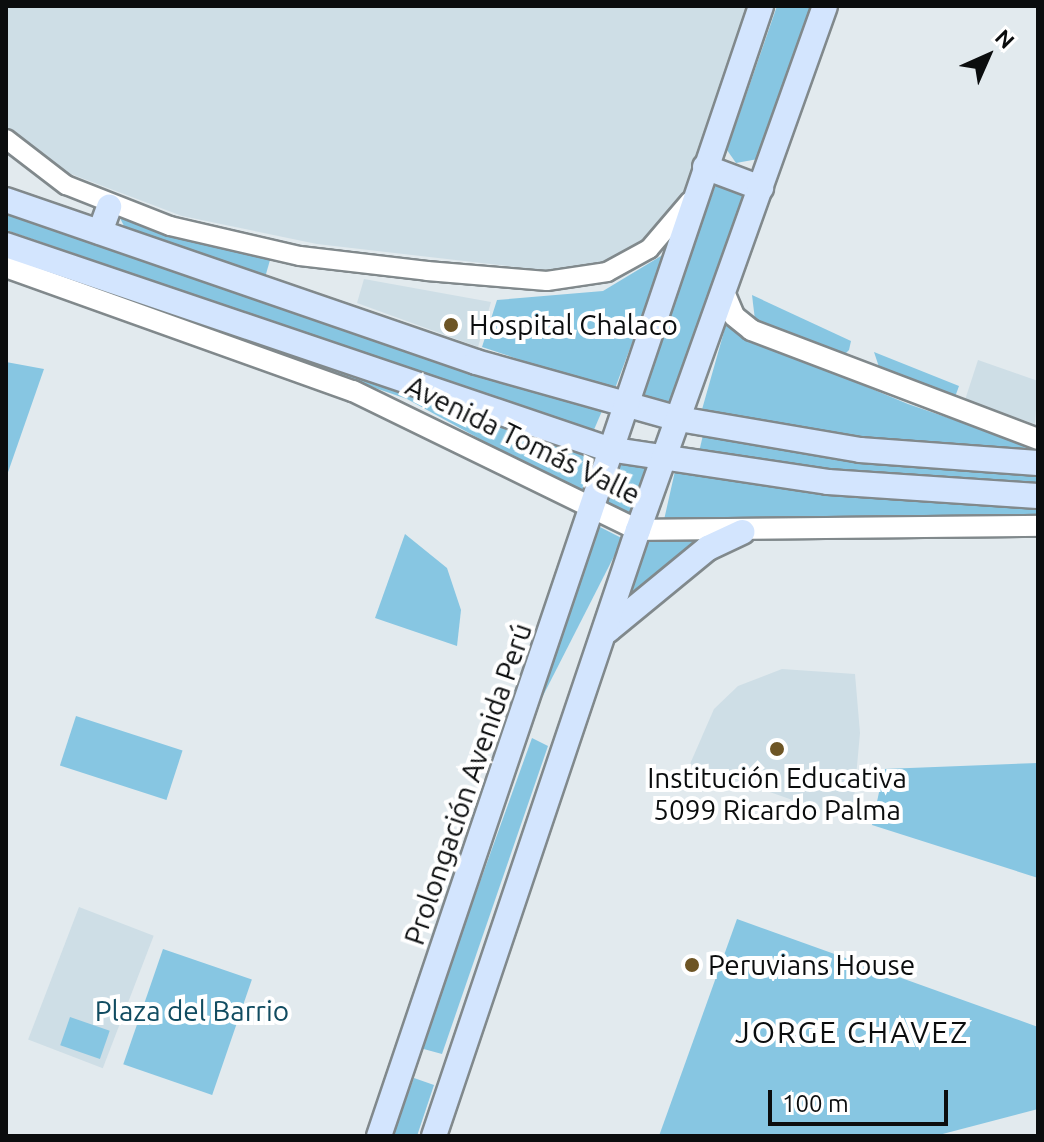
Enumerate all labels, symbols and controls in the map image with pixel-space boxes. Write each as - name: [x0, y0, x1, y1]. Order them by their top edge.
- north arrow: [948, 16, 1028, 96]
- text: N: [991, 24, 1020, 53]
- place label: Hospital Chalaco: [469, 308, 678, 342]
- marker: Hospital Chalaco: [440, 314, 462, 336]
- street label: Avenida Tomás Valle: [400, 369, 646, 511]
- street label: Prolongación Avenida Perú: [397, 619, 539, 949]
- marker: Institución Educativa 5099 Ricardo Palma: [768, 740, 786, 758]
- place label: Institución Educativa 5099 Ricardo Palma: [647, 761, 907, 827]
- place label: Peruvians House: [708, 948, 915, 982]
- marker: Peruvians House: [683, 956, 701, 974]
- park label: Plaza del Barrio: [95, 994, 289, 1028]
- district label: JORGE CHAVEZ: [735, 1014, 969, 1050]
- scale bar: [772, 1074, 952, 1124]
- text: 100 m: [782, 1090, 849, 1117]

